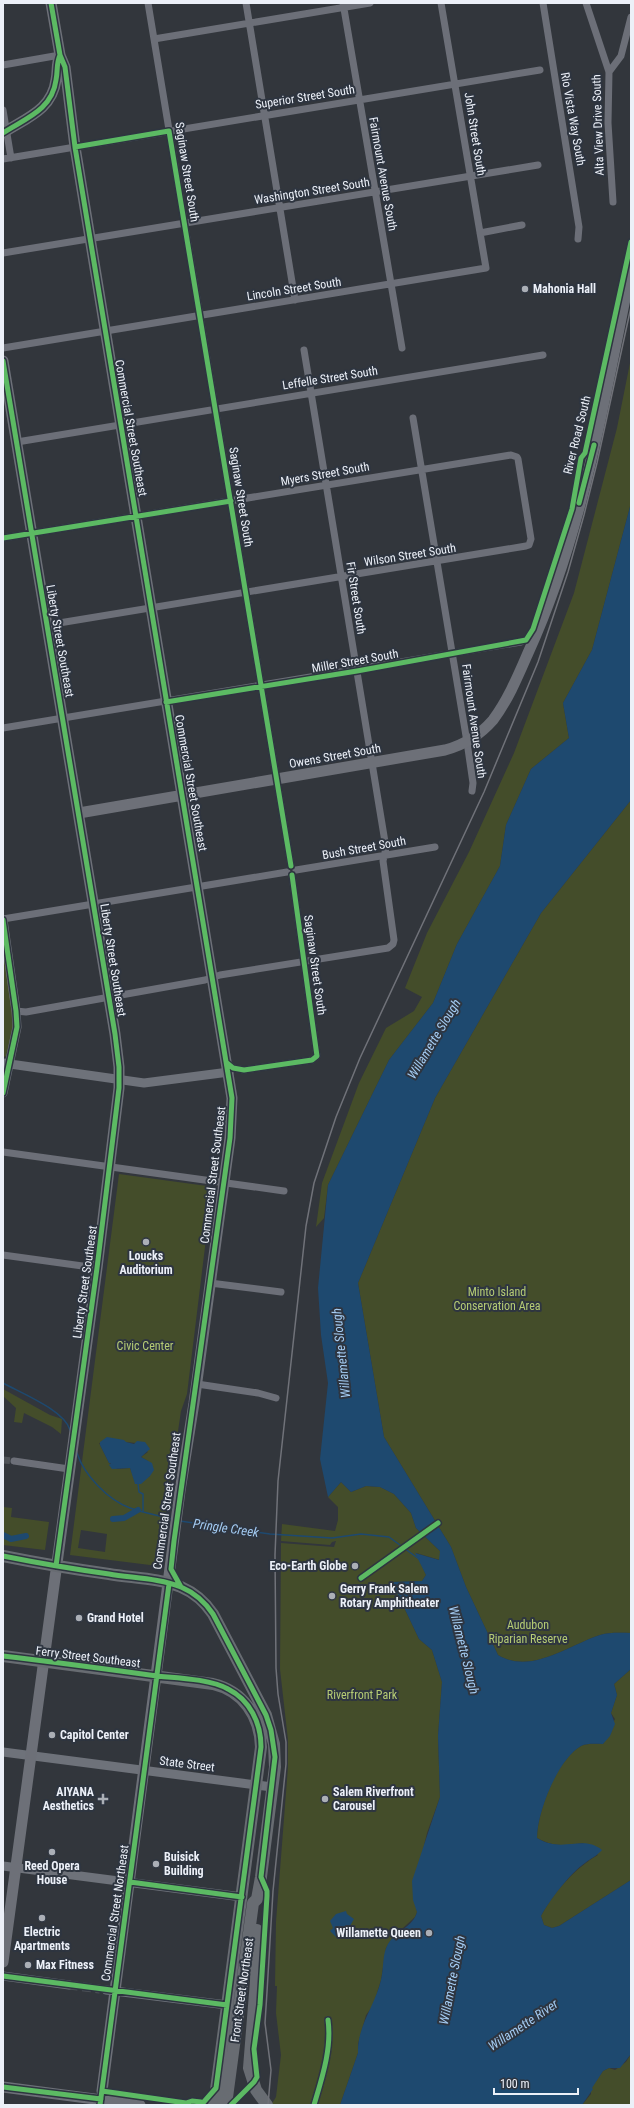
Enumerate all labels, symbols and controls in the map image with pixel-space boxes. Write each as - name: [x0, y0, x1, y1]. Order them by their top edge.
- street label: Rio Vista Way South: [558, 71, 588, 167]
- street label: Alta View Drive South: [589, 74, 607, 176]
- street label: Superior Street South: [254, 82, 356, 112]
- street label: John Street South: [461, 91, 489, 177]
- street label: Fairmount Avenue South: [366, 116, 400, 232]
- street label: Saginaw Street South: [172, 121, 202, 223]
- street label: Washington Street South: [253, 175, 371, 207]
- street label: Lincoln Street South: [246, 275, 342, 303]
- place label: Mahonia Hall: [533, 282, 596, 296]
- marker: Mahonia Hall: [520, 284, 530, 294]
- street label: Commercial Street Southeast: [112, 359, 150, 498]
- street label: Leffelle Street South: [281, 364, 379, 392]
- street label: River Road South: [560, 394, 594, 476]
- street label: Saginaw Street South: [226, 446, 256, 548]
- street label: Myers Street South: [280, 459, 371, 489]
- street label: Wilson Street South: [363, 541, 457, 569]
- street label: Fir Street South: [343, 561, 369, 635]
- street label: Liberty Street Southeast: [43, 584, 77, 699]
- street label: Miller Street South: [311, 646, 400, 676]
- street label: Fairmount Avenue South: [459, 663, 489, 779]
- street label: Commercial Street Southeast: [172, 714, 210, 853]
- street label: Owens Street South: [288, 741, 382, 771]
- street label: Bush Street South: [321, 834, 407, 862]
- street label: Liberty Street Southeast: [97, 903, 129, 1018]
- street label: Saginaw Street South: [301, 914, 329, 1016]
- water label: Willamette Slough: [404, 996, 464, 1082]
- street label: Commercial Street Southeast: [198, 1105, 228, 1244]
- street label: Liberty Street Southeast: [70, 1224, 100, 1339]
- marker: Loucks Auditorium: [141, 1237, 151, 1247]
- place label: Loucks Auditorium: [119, 1249, 173, 1277]
- park label: Minto Island Conservation Area: [453, 1285, 541, 1313]
- water label: Willamette Slough: [329, 1307, 353, 1399]
- park label: Civic Center: [117, 1339, 174, 1353]
- street label: Commercial Street Southeast: [150, 1431, 184, 1570]
- water label: Pringle Creek: [192, 1516, 260, 1540]
- place label: Eco-Earth Globe: [270, 1559, 347, 1573]
- marker: Eco-Earth Globe: [350, 1561, 360, 1571]
- place label: Gerry Frank Salem Rotary Amphitheater: [340, 1582, 439, 1610]
- marker: Gerry Frank Salem Rotary Amphitheater: [327, 1591, 337, 1601]
- water label: Willamette Slough: [446, 1604, 482, 1696]
- place label: Grand Hotel: [87, 1611, 144, 1625]
- marker: Grand Hotel: [74, 1613, 84, 1623]
- park label: Audubon Riparian Reserve: [488, 1618, 568, 1646]
- street label: Ferry Street Southeast: [35, 1644, 141, 1670]
- park label: Riverfront Park: [327, 1688, 398, 1702]
- place label: Capitol Center: [60, 1728, 129, 1742]
- marker: Capitol Center: [47, 1730, 57, 1740]
- street label: State Street: [159, 1754, 216, 1774]
- place label: AIYANA Aesthetics: [43, 1785, 95, 1813]
- place label: Salem Riverfront Carousel: [333, 1785, 414, 1813]
- marker: AIYANA Aesthetics: [97, 1793, 109, 1805]
- marker: Salem Riverfront Carousel: [320, 1794, 330, 1804]
- street label: Commercial Street Northeast: [98, 1843, 132, 1982]
- marker: Reed Opera House: [47, 1847, 57, 1857]
- place label: Buisick Building: [164, 1850, 204, 1878]
- place label: Reed Opera House: [24, 1859, 80, 1887]
- marker: Buisick Building: [151, 1859, 161, 1869]
- marker: Electric Apartments: [37, 1913, 47, 1923]
- place label: Electric Apartments: [14, 1925, 71, 1953]
- place label: Willamette Queen: [336, 1926, 421, 1940]
- marker: Willamette Queen: [424, 1928, 434, 1938]
- water label: Willamette Slough: [436, 1934, 468, 2026]
- street label: Front Street Northeast: [228, 1936, 256, 2043]
- place label: Max Fitness: [36, 1958, 94, 1972]
- marker: Max Fitness: [23, 1960, 33, 1970]
- water label: Willamette River: [485, 1996, 562, 2054]
- scale bar: [494, 2070, 578, 2096]
- text: 100 m: [500, 2077, 530, 2091]

